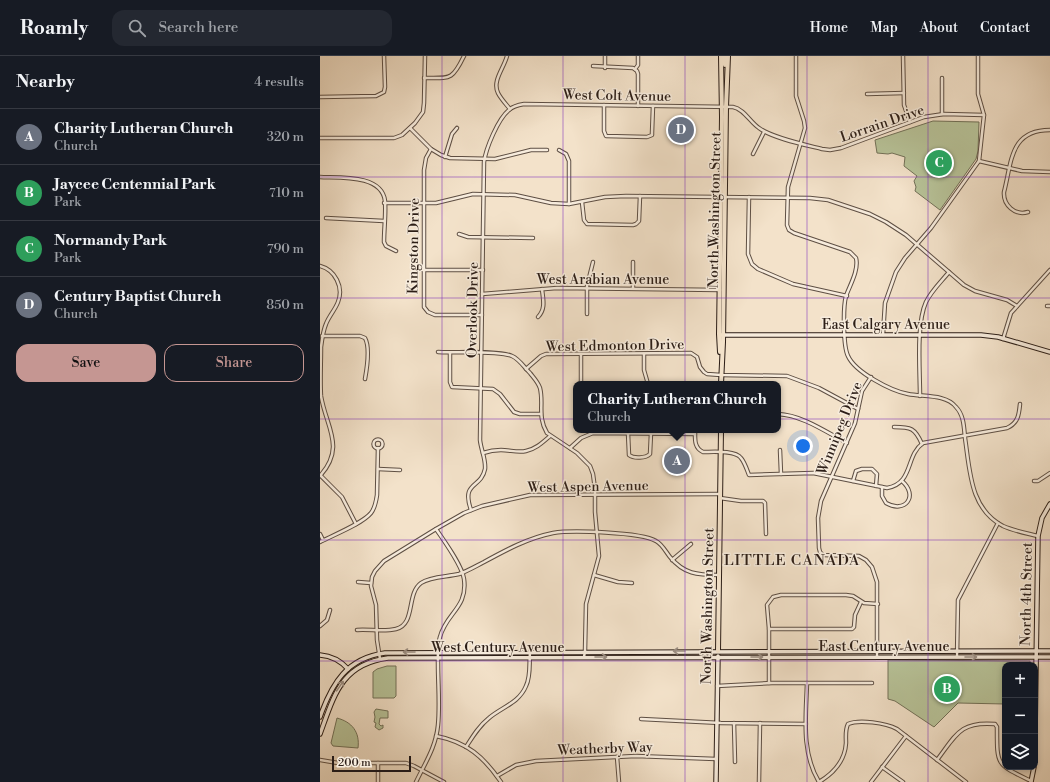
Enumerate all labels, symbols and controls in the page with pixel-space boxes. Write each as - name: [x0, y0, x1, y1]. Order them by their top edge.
- search box: [112, 10, 392, 46]
- text: Roamly: [20, 16, 88, 40]
- icon: search: [126, 17, 148, 39]
- text: Search here: [158, 18, 238, 37]
- text: Home: [810, 19, 848, 37]
- text: Map: [870, 19, 898, 37]
- text: About: [920, 19, 958, 37]
- text: Contact: [980, 19, 1030, 37]
- text: Nearby: [16, 71, 75, 93]
- text: 4 results: [254, 74, 304, 90]
- street label: West Colt Avenue: [562, 86, 671, 106]
- street label: Lorrain Drive: [838, 101, 927, 147]
- pin: D: [668, 115, 694, 145]
- text: Charity Lutheran Church: [54, 119, 233, 138]
- text: A: [24, 129, 34, 145]
- text: 320 m: [267, 129, 304, 145]
- street label: North Washington Street: [705, 132, 725, 288]
- text: Church: [54, 138, 98, 154]
- pin: C: [926, 148, 952, 178]
- text: Jaycee Centennial Park: [54, 175, 216, 194]
- text: B: [24, 185, 34, 201]
- text: 710 m: [269, 185, 304, 201]
- text: Park: [54, 194, 81, 210]
- street label: Kingston Drive: [404, 198, 424, 294]
- text: Normandy Park: [54, 231, 167, 250]
- text: C: [24, 241, 34, 257]
- text: 790 m: [267, 241, 304, 257]
- text: Park: [54, 250, 81, 266]
- street label: Overlook Drive: [463, 262, 483, 358]
- street label: West Arabian Avenue: [536, 271, 669, 289]
- text: Century Baptist Church: [54, 287, 221, 306]
- text: D: [24, 297, 34, 313]
- text: 850 m: [266, 297, 304, 313]
- text: Church: [54, 306, 98, 322]
- street label: East Calgary Avenue: [822, 316, 950, 334]
- street label: West Edmonton Drive: [545, 336, 684, 356]
- button: Save: [16, 344, 156, 382]
- button: Share: [164, 344, 304, 382]
- street label: Winnipeg Drive: [813, 379, 867, 479]
- popup: [573, 381, 781, 433]
- text: Charity Lutheran Church: [587, 390, 767, 409]
- text: Church: [587, 409, 631, 425]
- your location: [793, 436, 813, 456]
- pin: A: [664, 446, 690, 476]
- street label: West Aspen Avenue: [526, 477, 649, 497]
- street label: North Washington Street: [698, 528, 718, 684]
- street label: North 4th Street: [1017, 542, 1037, 646]
- district label: LITTLE CANADA: [724, 551, 860, 570]
- street label: East Century Avenue: [818, 638, 950, 656]
- street label: West Century Avenue: [430, 639, 565, 657]
- one-way arrow: [673, 647, 686, 655]
- one-way arrow: [403, 648, 416, 656]
- one-way arrow: [594, 653, 607, 661]
- one-way arrow: [750, 653, 763, 661]
- one-way arrow: [964, 653, 977, 661]
- map controls: [1002, 662, 1038, 770]
- button: +: [1002, 662, 1038, 698]
- pin: B: [934, 674, 960, 704]
- one-way arrow: [336, 680, 344, 691]
- button: −: [1002, 698, 1038, 734]
- button: layers: [1002, 734, 1038, 770]
- street label: Weatherby Way: [556, 738, 653, 760]
- scale bar: [332, 754, 411, 773]
- text: 200 m: [338, 756, 371, 770]

